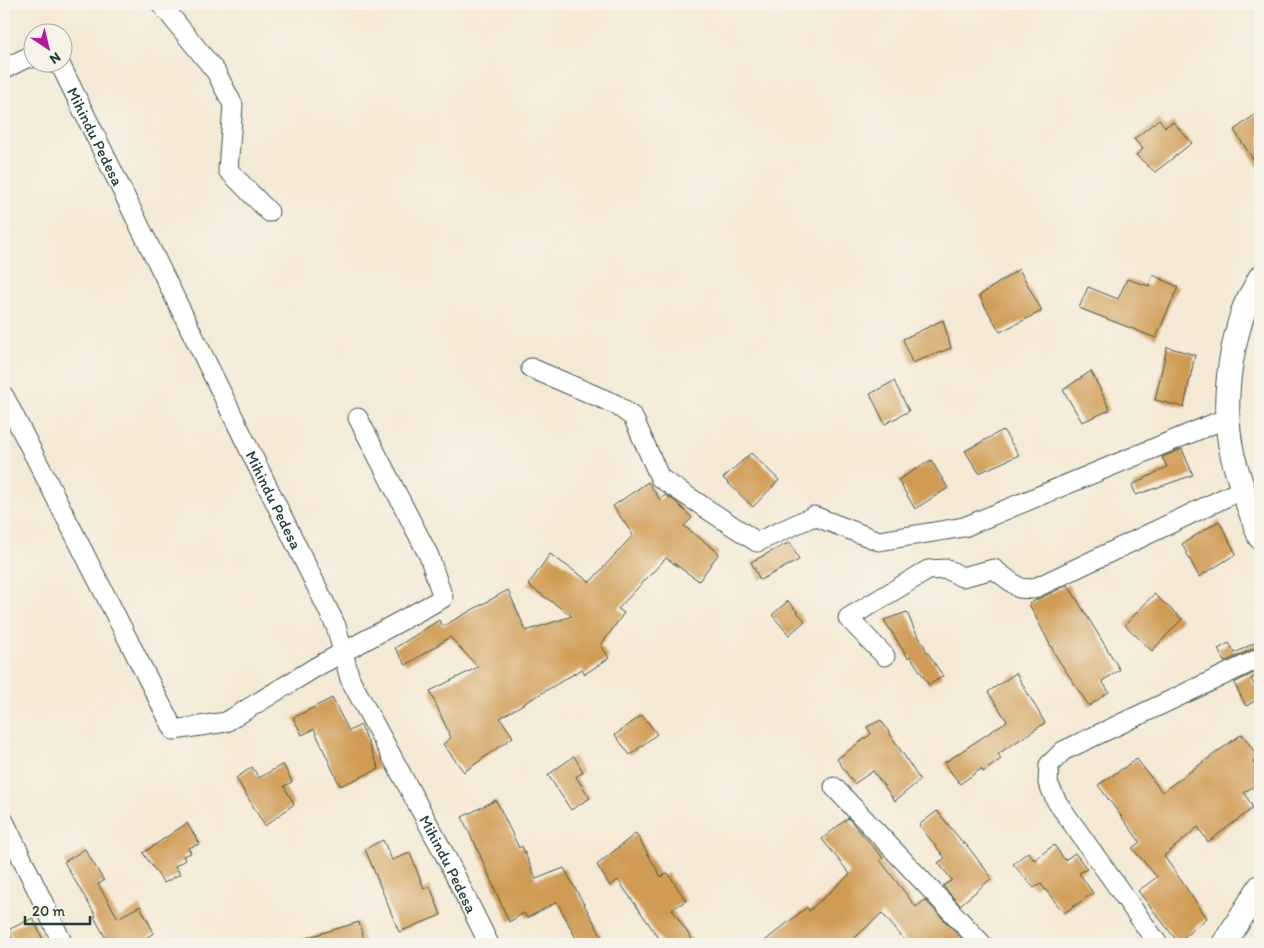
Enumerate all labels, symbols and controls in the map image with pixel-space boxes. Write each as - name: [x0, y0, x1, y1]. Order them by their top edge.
- north arrow: [22, 22, 72, 72]
- text: N: [46, 49, 64, 68]
- street label: Mihindu Pedesa: [63, 84, 128, 189]
- street label: Mihindu Pedesa: [241, 448, 306, 553]
- street label: Mihindu Pedesa: [415, 812, 481, 917]
- scale bar: [25, 893, 90, 925]
- text: 20 m: [32, 902, 66, 920]

